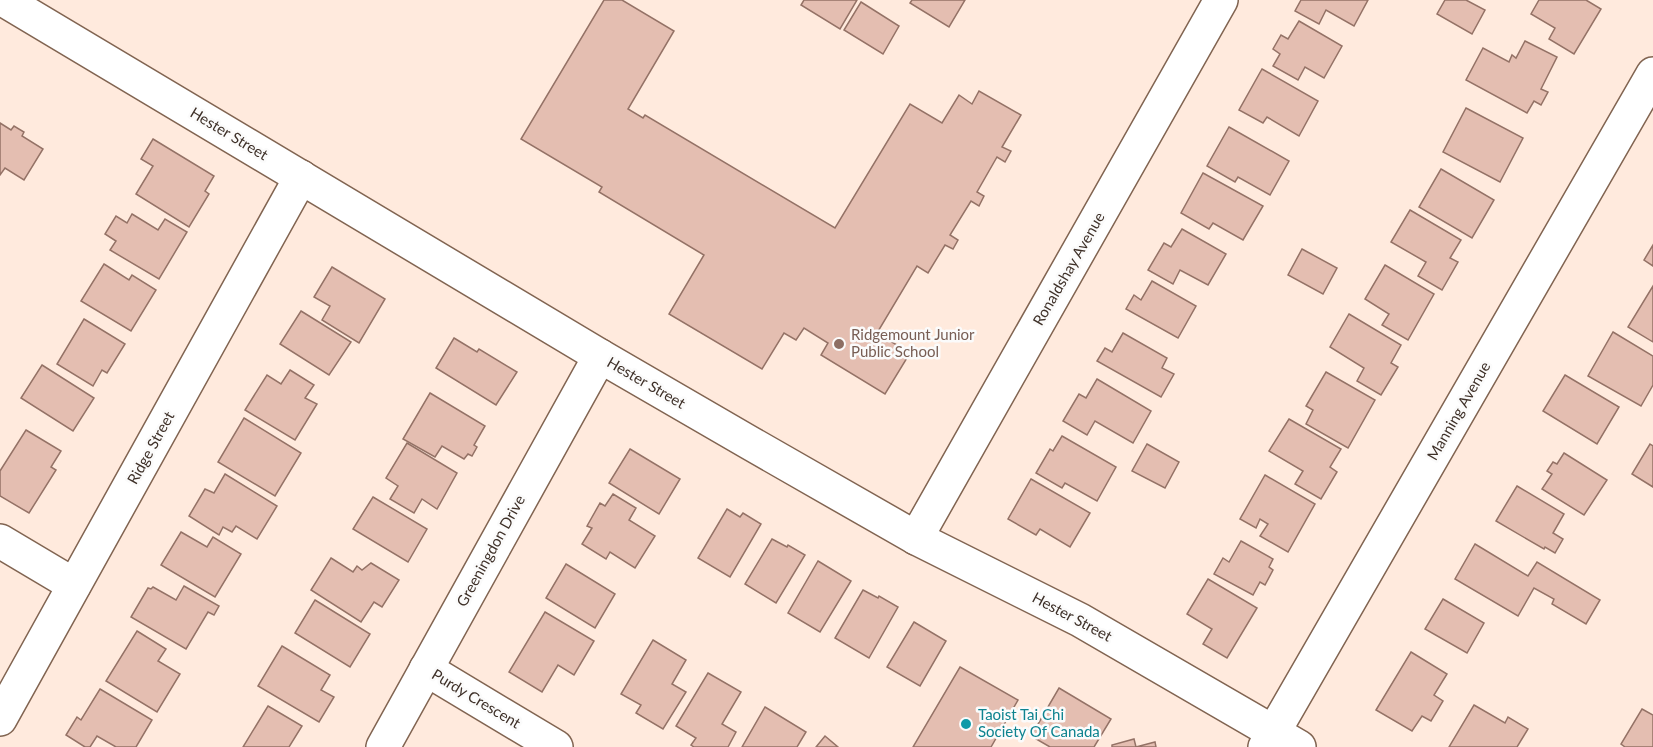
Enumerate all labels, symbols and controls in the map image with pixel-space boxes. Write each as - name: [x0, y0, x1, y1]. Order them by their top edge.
- street label: Hester Street: [187, 103, 272, 164]
- street label: Ronaldshay Avenue: [1028, 209, 1108, 328]
- place label: Ridgemount Junior Public School: [851, 325, 975, 360]
- marker: Ridgemount Junior Public School: [832, 337, 846, 351]
- street label: Hester Street: [604, 352, 689, 412]
- street label: Manning Avenue: [1423, 358, 1494, 463]
- street label: Ridge Street: [123, 408, 178, 487]
- street label: Greeningdon Drive: [452, 492, 528, 609]
- street label: Hester Street: [1030, 588, 1116, 645]
- street label: Purdy Crescent: [429, 665, 525, 732]
- place label: Taoist Tai Chi Society Of Canada: [978, 705, 1100, 740]
- marker: Taoist Tai Chi Society Of Canada: [959, 717, 973, 731]

